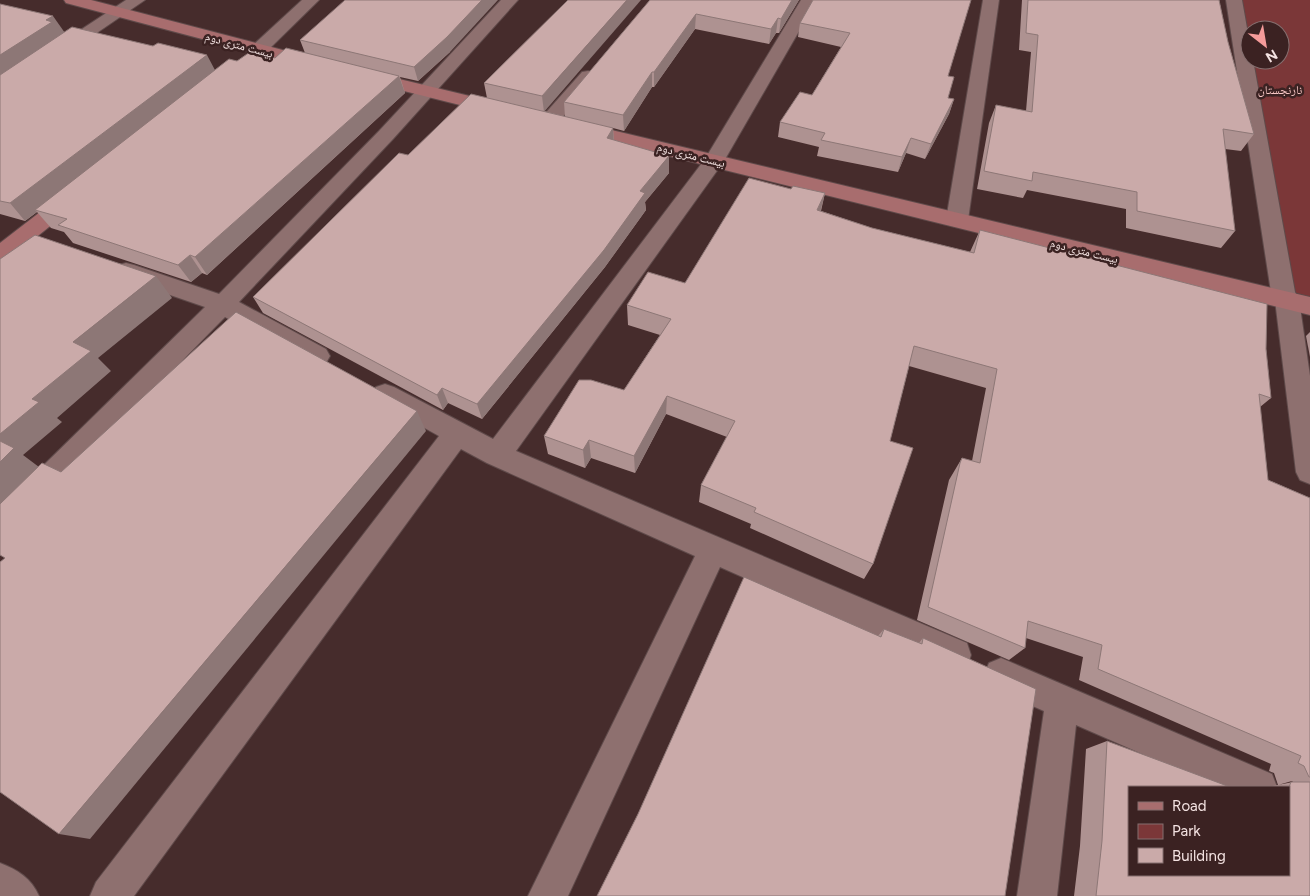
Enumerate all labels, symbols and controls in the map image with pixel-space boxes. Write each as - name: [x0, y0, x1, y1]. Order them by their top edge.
- north arrow: [1240, 20, 1290, 70]
- street label: بیست متری دوم: [203, 29, 275, 62]
- text: N: [1262, 46, 1280, 66]
- park label: نارنجستان: [1258, 83, 1302, 97]
- street label: بیست متری دوم: [655, 140, 727, 171]
- street label: بیست متری دوم: [1048, 236, 1120, 267]
- legend: [1128, 786, 1290, 876]
- text: Road: [1172, 797, 1207, 815]
- text: Park: [1172, 822, 1201, 840]
- text: Building: [1172, 847, 1226, 865]

